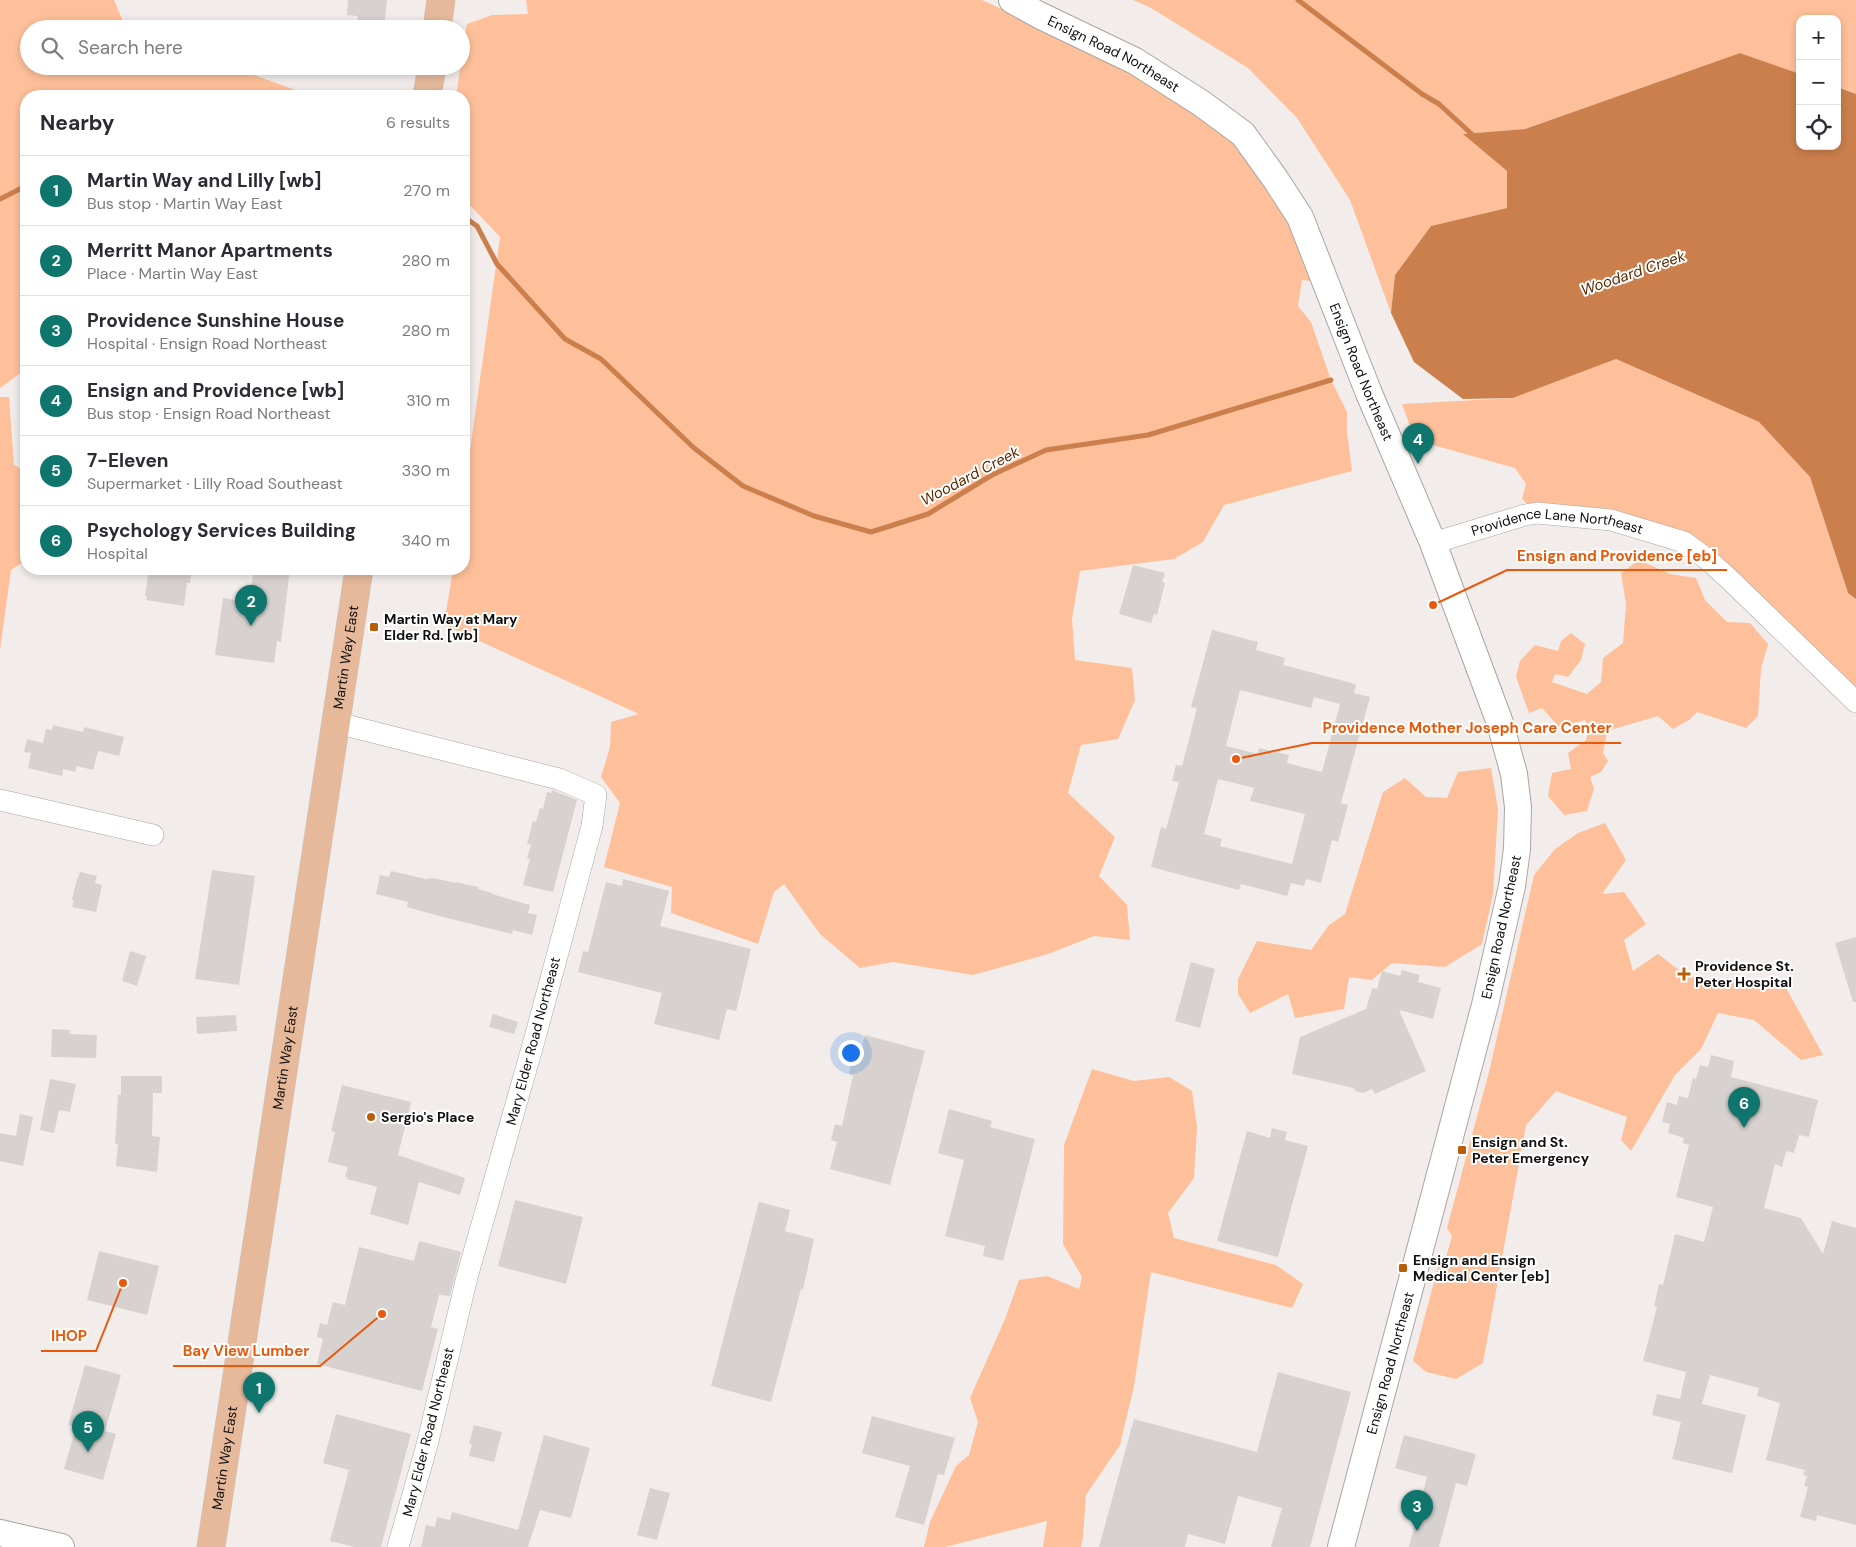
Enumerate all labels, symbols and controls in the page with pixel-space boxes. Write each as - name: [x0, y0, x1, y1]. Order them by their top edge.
- street label: Ensign Road Northeast: [1045, 11, 1183, 96]
- map controls: [1796, 15, 1841, 150]
- button: +: [1796, 15, 1841, 60]
- search box: [20, 20, 470, 75]
- icon: search: [38, 34, 66, 62]
- text: Search here: [78, 35, 183, 60]
- button: −: [1796, 60, 1841, 105]
- button: locate: [1796, 105, 1841, 150]
- text: Nearby: [40, 109, 114, 137]
- text: 6 results: [386, 112, 450, 133]
- text: Martin Way and Lilly [wb]: [87, 168, 321, 193]
- text: 1: [53, 180, 59, 201]
- text: 270 m: [403, 180, 450, 201]
- text: Bus stop · Martin Way East: [87, 193, 283, 214]
- text: Merritt Manor Apartments: [87, 238, 333, 263]
- water label: Woodard Creek: [1578, 246, 1688, 300]
- text: 2: [51, 250, 61, 271]
- text: 280 m: [402, 250, 450, 271]
- text: Place · Martin Way East: [87, 263, 258, 284]
- street label: Ensign Road Northeast: [1325, 300, 1397, 443]
- text: Providence Sunshine House: [87, 308, 344, 333]
- text: 3: [51, 320, 61, 341]
- text: 280 m: [402, 320, 450, 341]
- text: Hospital · Ensign Road Northeast: [87, 333, 327, 354]
- text: Ensign and Providence [wb]: [87, 378, 344, 403]
- text: 4: [51, 390, 61, 411]
- text: 310 m: [406, 390, 450, 411]
- text: Bus stop · Ensign Road Northeast: [87, 403, 331, 424]
- pin: 4: [1402, 423, 1434, 464]
- water label: Woodard Creek: [917, 441, 1023, 510]
- text: 7-Eleven: [87, 448, 169, 473]
- text: 5: [51, 460, 61, 481]
- text: 330 m: [402, 460, 450, 481]
- text: Supermarket · Lilly Road Southeast: [87, 473, 343, 494]
- street label: Providence Lane Northeast: [1469, 504, 1645, 540]
- text: Psychology Services Building: [87, 518, 356, 543]
- text: 6: [51, 530, 61, 551]
- text: 340 m: [401, 530, 450, 551]
- callout: Ensign and Providence [eb]: [1507, 540, 1727, 570]
- text: Hospital: [87, 543, 148, 564]
- text: Ensign and Providence [eb]: [1517, 546, 1717, 566]
- pin: 2: [235, 585, 267, 626]
- street label: Martin Way East: [329, 604, 362, 710]
- place label: Martin Way at Mary Elder Rd. [wb]: [384, 610, 518, 644]
- marker: Martin Way at Mary Elder Rd. [wb]: [368, 621, 380, 633]
- callout: Providence Mother Joseph Care Center: [1312, 713, 1621, 743]
- text: Providence Mother Joseph Care Center: [1322, 718, 1612, 738]
- street label: Ensign Road Northeast: [1477, 853, 1525, 1001]
- street label: Mary Elder Road Northeast: [502, 955, 564, 1127]
- place label: Providence St. Peter Hospital: [1695, 957, 1794, 991]
- marker: Providence St. Peter Hospital: [1677, 967, 1691, 981]
- street label: Martin Way East: [268, 1004, 302, 1111]
- your location: [838, 1040, 864, 1066]
- pin: 6: [1728, 1087, 1760, 1128]
- place label: Sergio's Place: [381, 1108, 474, 1126]
- marker: Sergio's Place: [365, 1111, 377, 1123]
- place label: Ensign and St. Peter Emergency: [1472, 1133, 1590, 1167]
- marker: Ensign and St. Peter Emergency: [1456, 1144, 1468, 1156]
- place label: Ensign and Ensign Medical Center [eb]: [1413, 1251, 1549, 1285]
- marker: Ensign and Ensign Medical Center [eb]: [1397, 1262, 1409, 1274]
- street label: Ensign Road Northeast: [1362, 1290, 1418, 1436]
- callout: IHOP: [41, 1321, 96, 1351]
- text: IHOP: [51, 1326, 87, 1346]
- callout: Bay View Lumber: [173, 1336, 320, 1366]
- text: Bay View Lumber: [183, 1341, 309, 1361]
- street label: Mary Elder Road Northeast: [398, 1346, 458, 1518]
- pin: 1: [243, 1372, 275, 1413]
- street label: Martin Way East: [208, 1405, 241, 1511]
- pin: 5: [72, 1411, 104, 1452]
- pin: 3: [1401, 1490, 1433, 1531]

